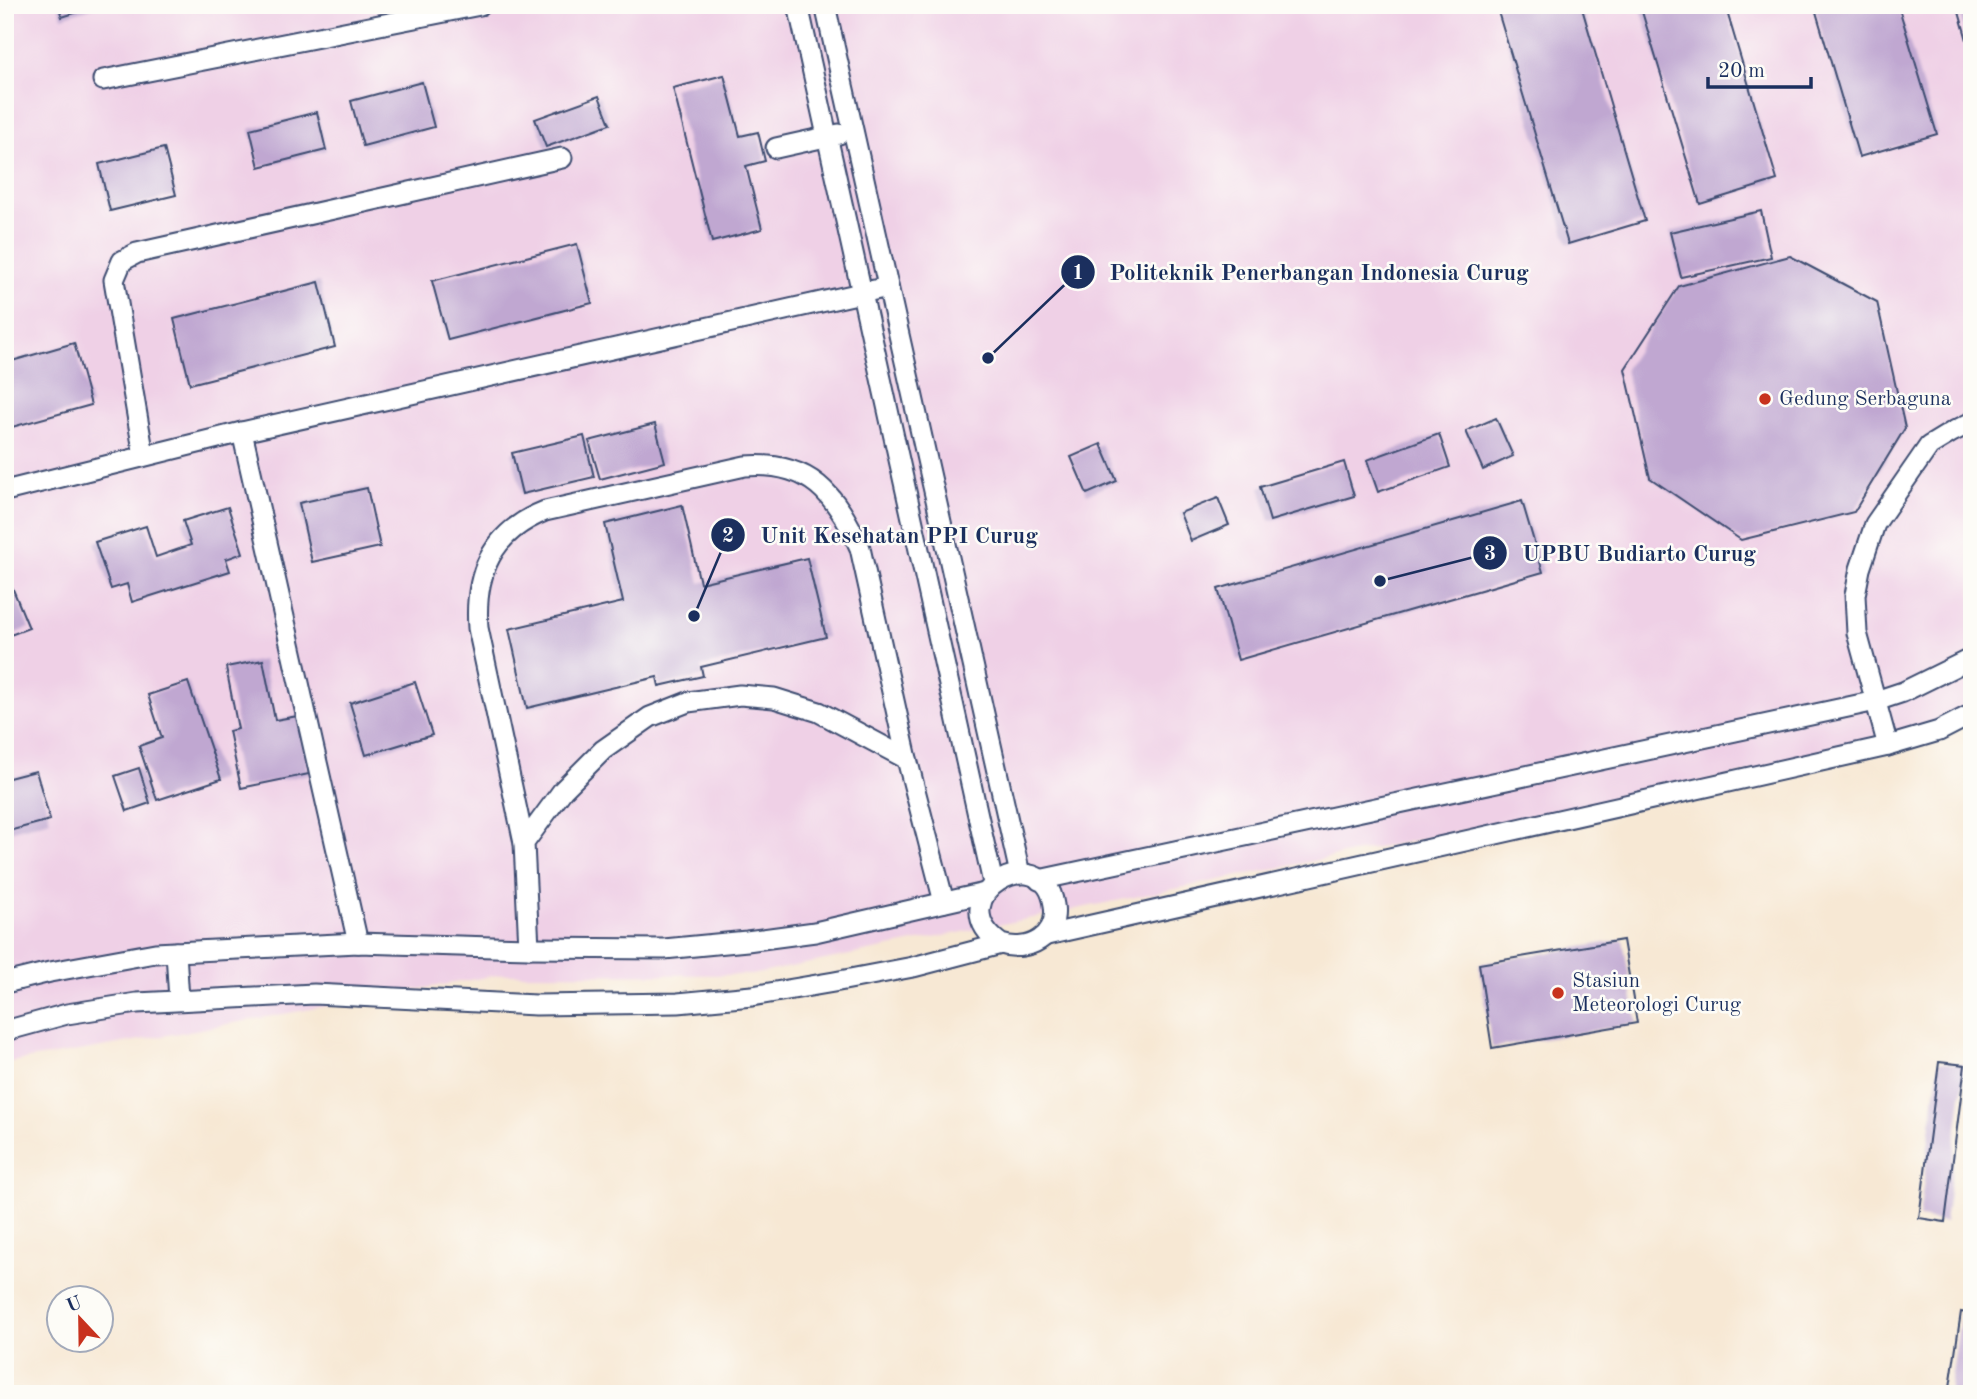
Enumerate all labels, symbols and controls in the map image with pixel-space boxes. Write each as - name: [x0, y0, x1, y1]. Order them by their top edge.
- scale bar: [1708, 46, 1811, 90]
- text: 20 m: [1718, 61, 1765, 82]
- callout: Politeknik Penerbangan Indonesia Curug: [1060, 250, 1543, 294]
- text: Politeknik Penerbangan Indonesia Curug: [1109, 262, 1529, 285]
- text: 1: [1072, 263, 1084, 284]
- place label: Gedung Serbaguna: [1779, 389, 1951, 410]
- marker: Gedung Serbaguna: [1757, 391, 1773, 407]
- callout: Unit Kesehatan PPI Curug: [711, 513, 1052, 557]
- text: Unit Kesehatan PPI Curug: [760, 525, 1038, 548]
- text: 2: [722, 526, 734, 547]
- callout: UPBU Budiarto Curug: [1473, 531, 1770, 575]
- text: UPBU Budiarto Curug: [1522, 543, 1756, 566]
- text: 3: [1484, 544, 1496, 565]
- place label: Stasiun Meteorologi Curug: [1572, 971, 1742, 1016]
- marker: Stasiun Meteorologi Curug: [1550, 985, 1566, 1001]
- north arrow: [46, 1284, 116, 1354]
- text: U: [64, 1294, 85, 1317]

